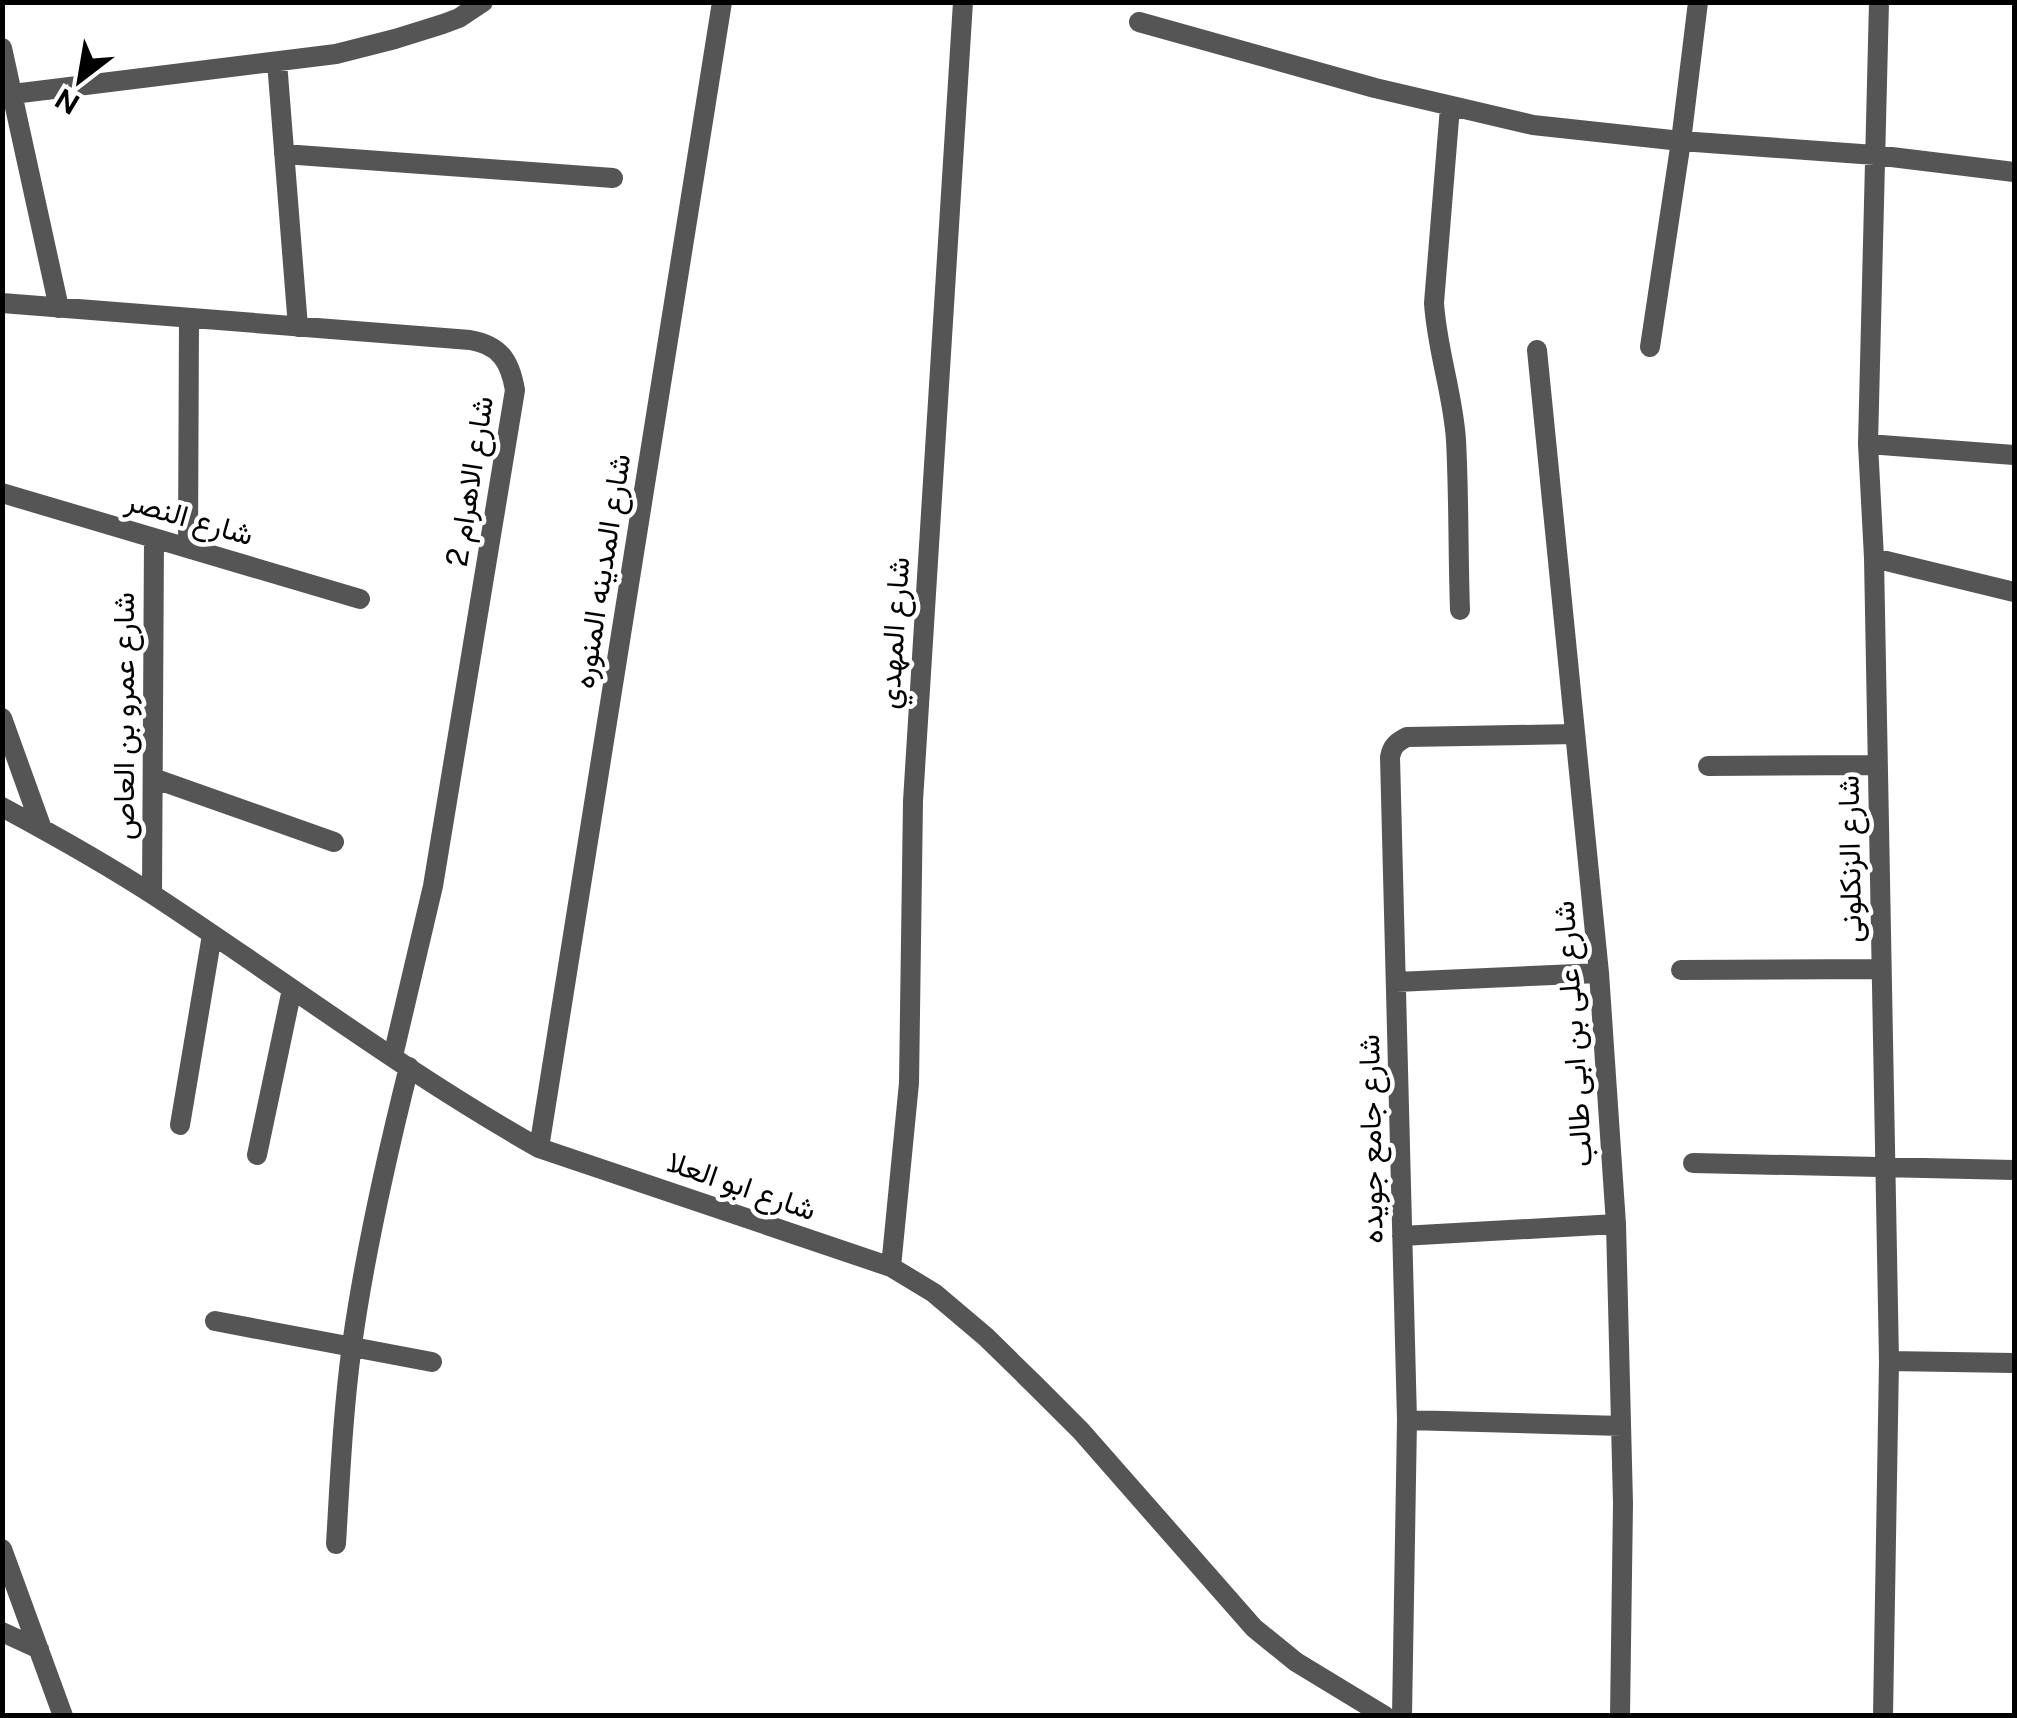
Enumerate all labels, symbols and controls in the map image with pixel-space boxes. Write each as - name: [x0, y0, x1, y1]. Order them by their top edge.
- north arrow: [30, 30, 130, 130]
- text: N: [49, 82, 85, 122]
- street label: شارع الاهرام 2: [438, 393, 503, 569]
- street label: شارع المدينه المنوره: [565, 451, 640, 691]
- street label: شارع النصر: [120, 481, 258, 555]
- street label: شارع المهدي: [870, 556, 923, 711]
- street label: شارع عمرو بن العاص: [105, 592, 144, 840]
- street label: شارع الزنكلونى: [1830, 775, 1871, 943]
- street label: شارع على بن ابى طالب: [1545, 900, 1602, 1168]
- street label: شارع جامع جويده: [1350, 1034, 1393, 1244]
- street label: شارع ابو العلا: [662, 1143, 821, 1230]

